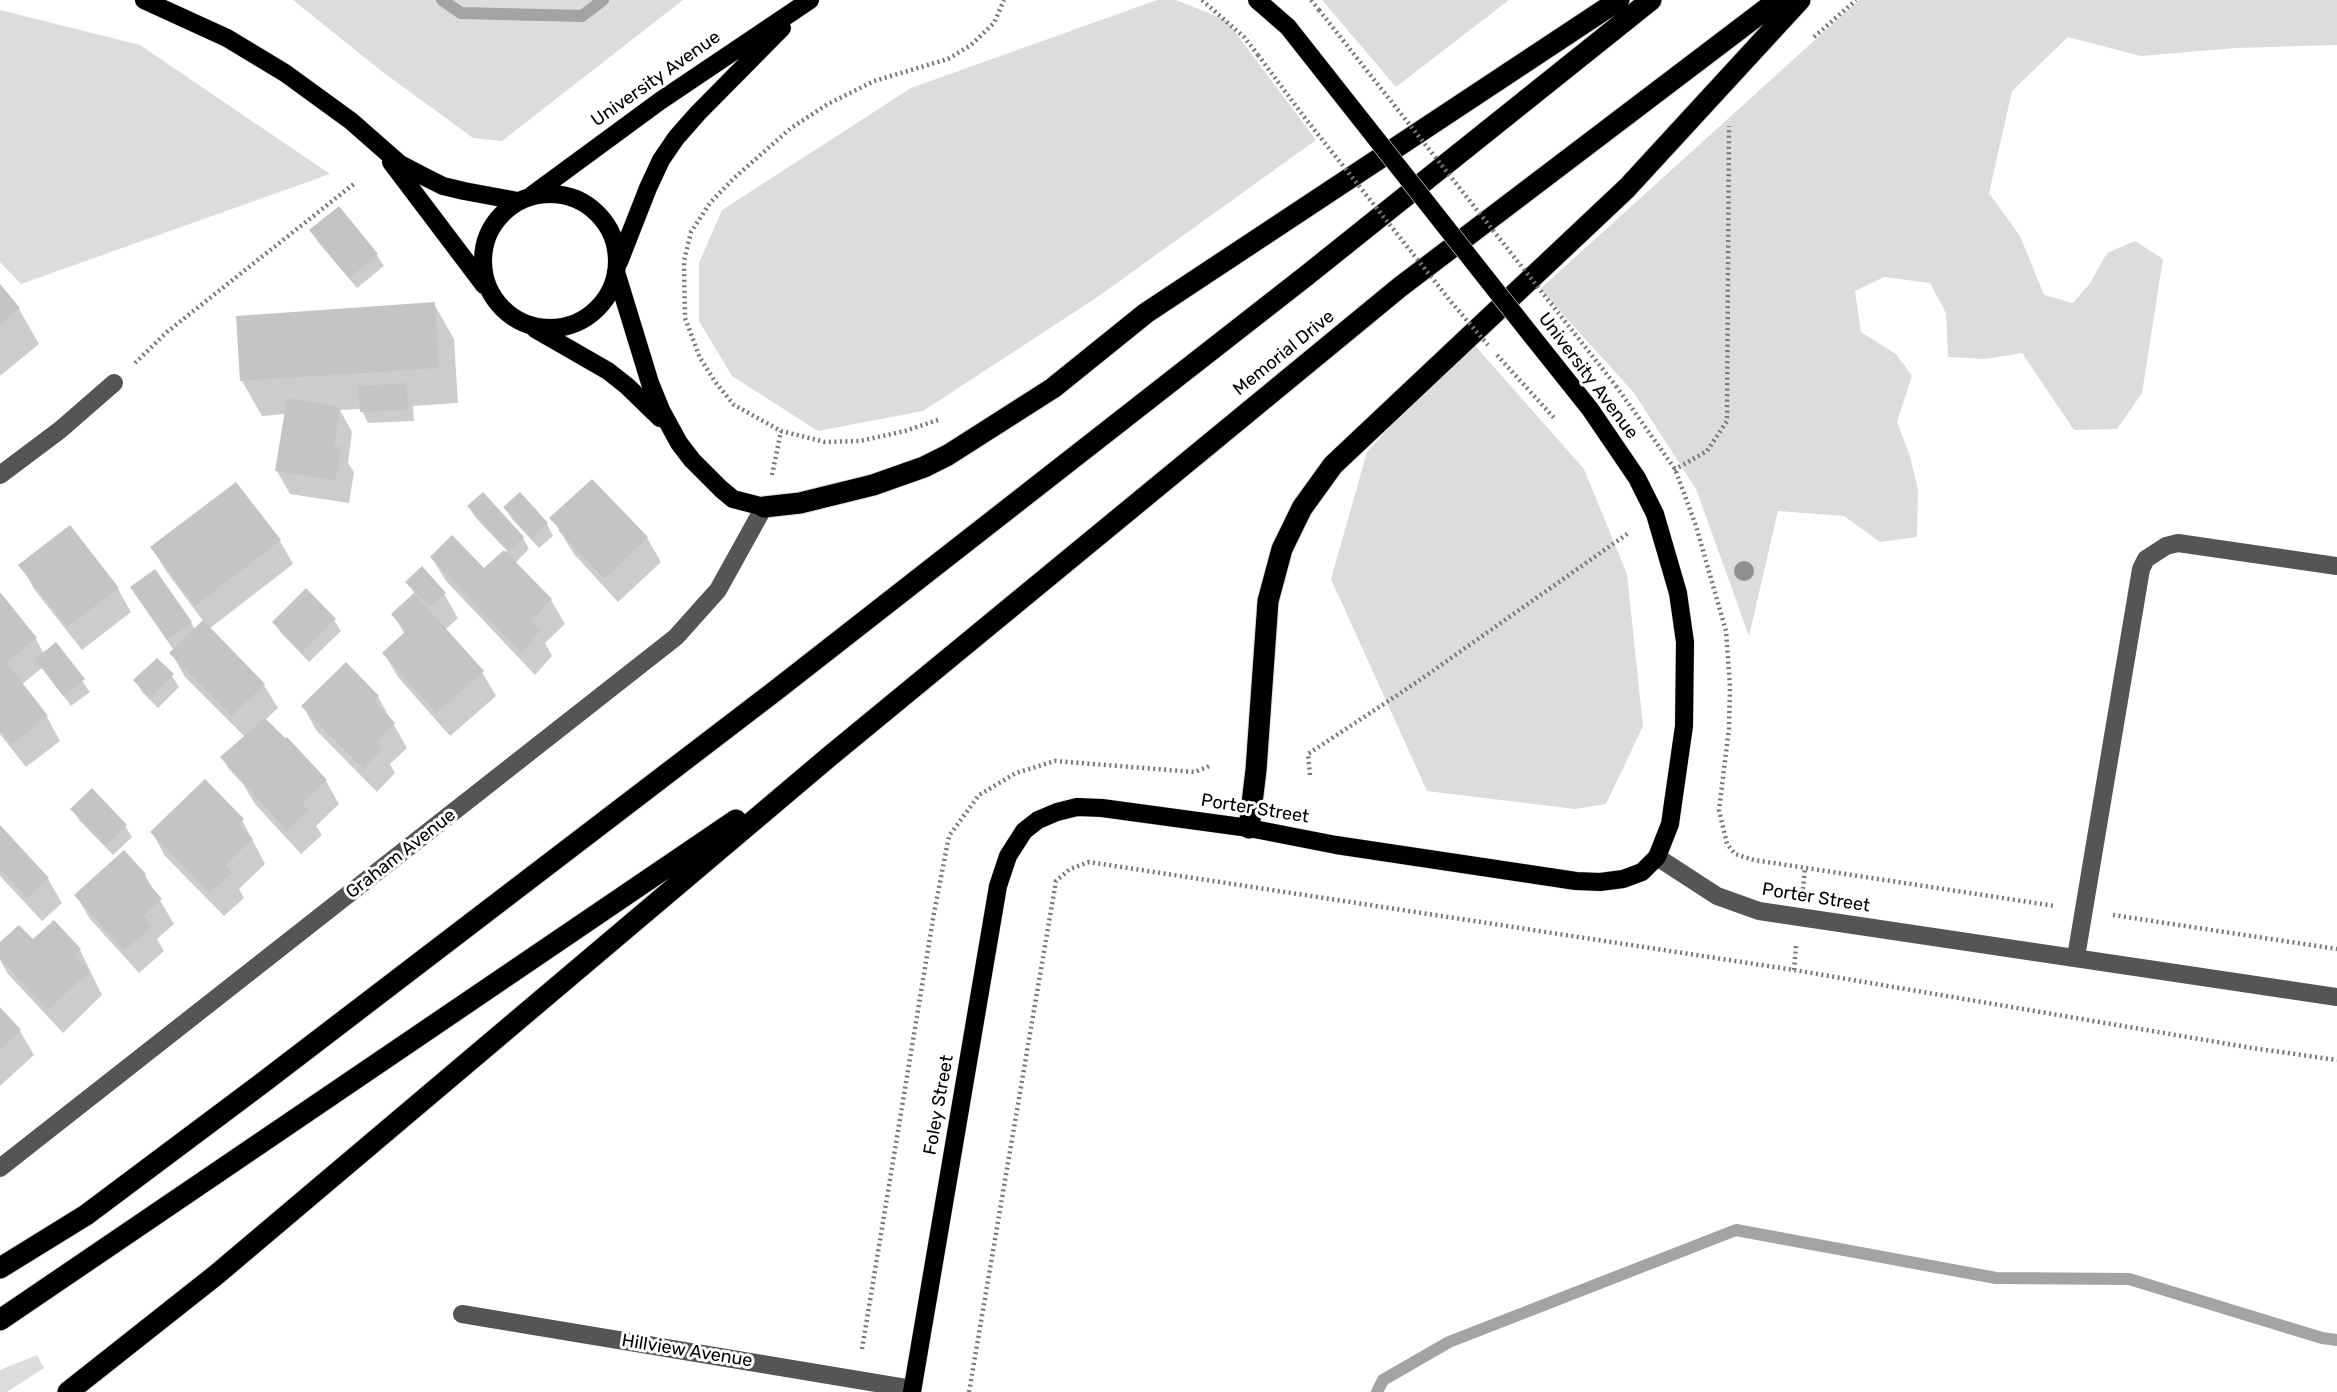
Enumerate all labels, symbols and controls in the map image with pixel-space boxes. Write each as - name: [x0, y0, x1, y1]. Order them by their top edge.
- street label: University Avenue: [587, 26, 725, 132]
- street label: Memorial Drive: [1229, 306, 1339, 400]
- street label: University Avenue: [1534, 309, 1642, 443]
- street label: Porter Street: [1199, 790, 1311, 828]
- street label: Graham Avenue: [342, 804, 460, 904]
- street label: Porter Street: [1760, 879, 1872, 917]
- street label: Foley Street: [920, 1053, 958, 1157]
- street label: Hillview Avenue: [620, 1330, 754, 1372]

